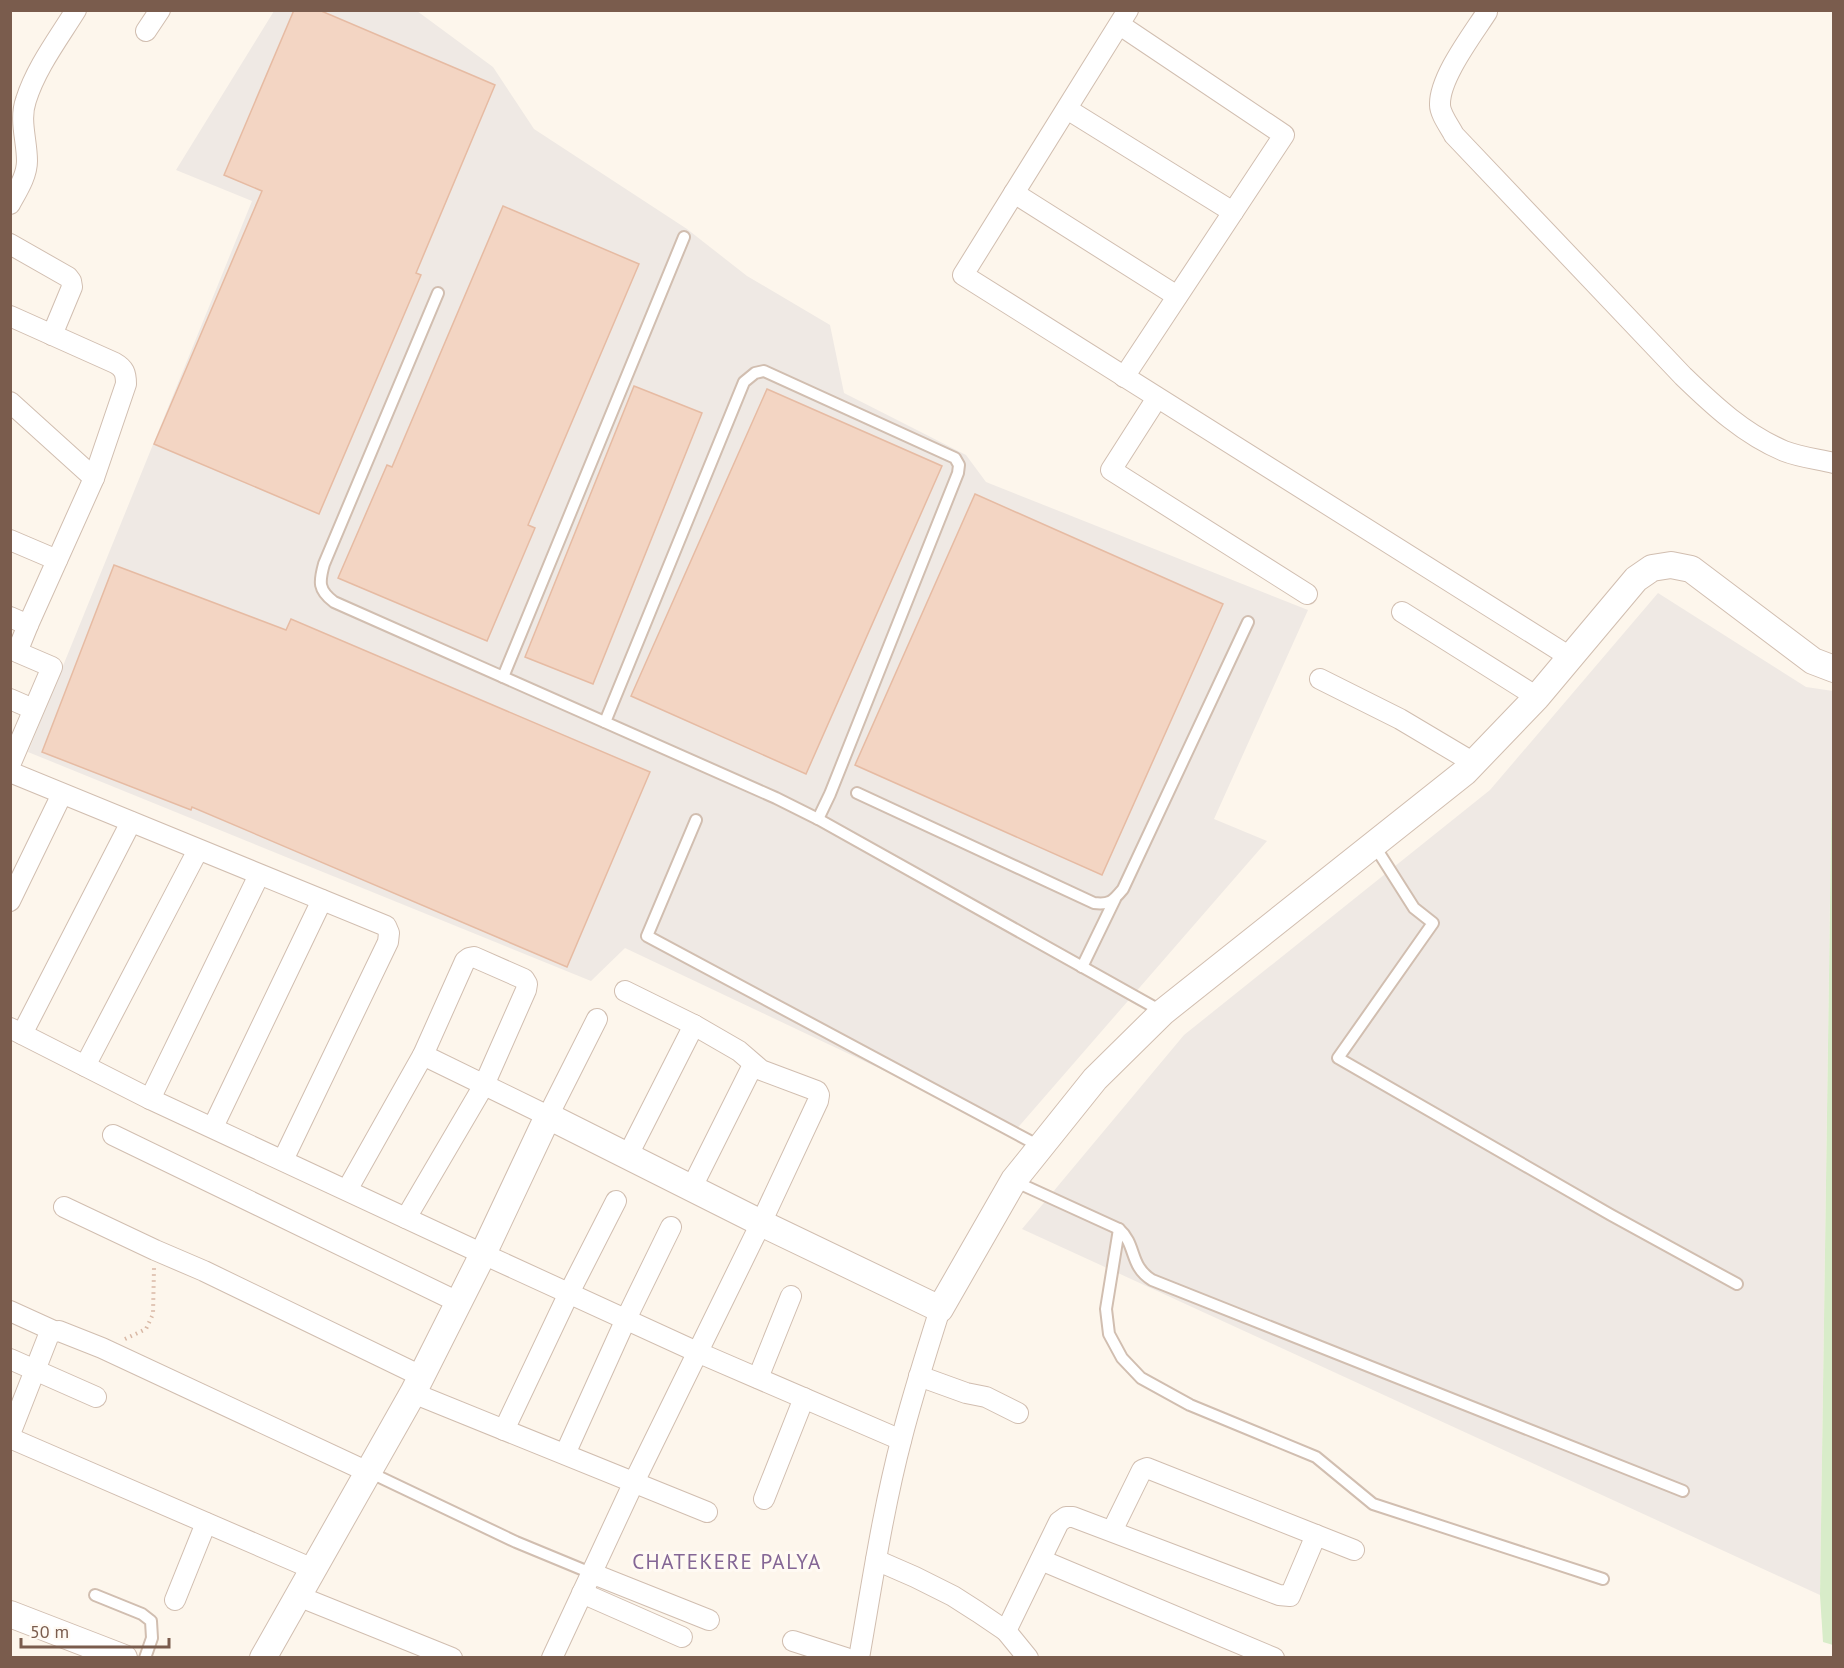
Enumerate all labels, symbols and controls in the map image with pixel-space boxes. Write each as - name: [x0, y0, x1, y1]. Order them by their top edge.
- district label: CHATEKERE PALYA: [632, 1548, 822, 1575]
- scale bar: [21, 1611, 170, 1649]
- text: 50 m: [30, 1620, 69, 1643]

